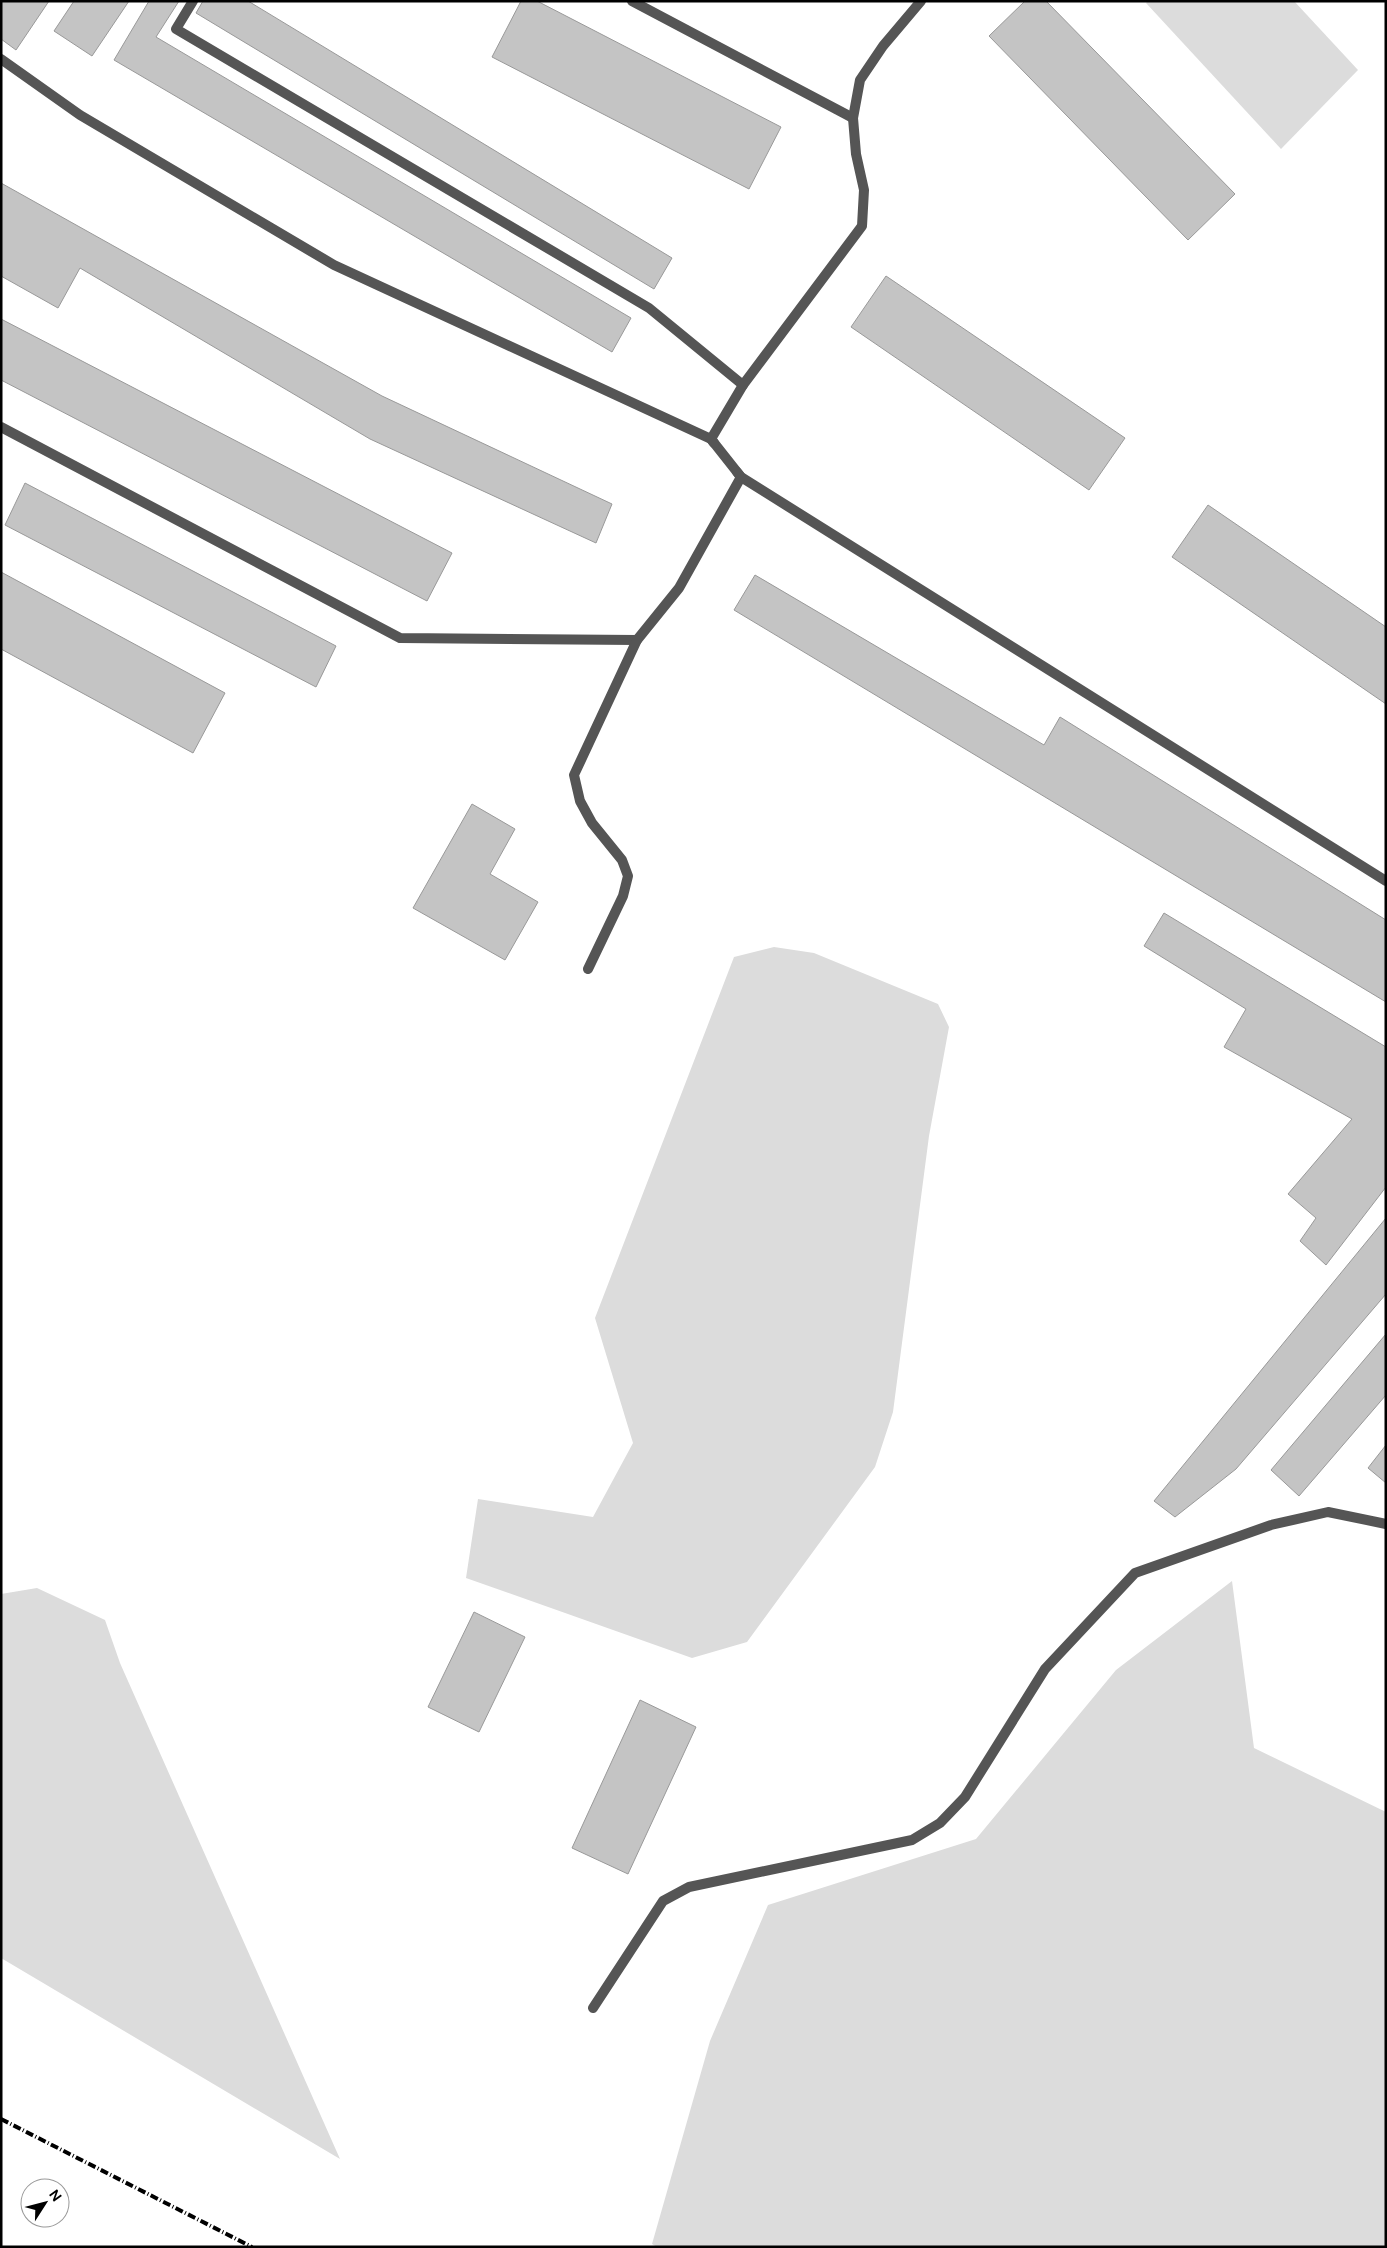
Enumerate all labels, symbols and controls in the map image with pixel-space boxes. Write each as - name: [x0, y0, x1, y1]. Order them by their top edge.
- north arrow: [20, 2178, 70, 2228]
- text: N: [45, 2186, 66, 2205]

